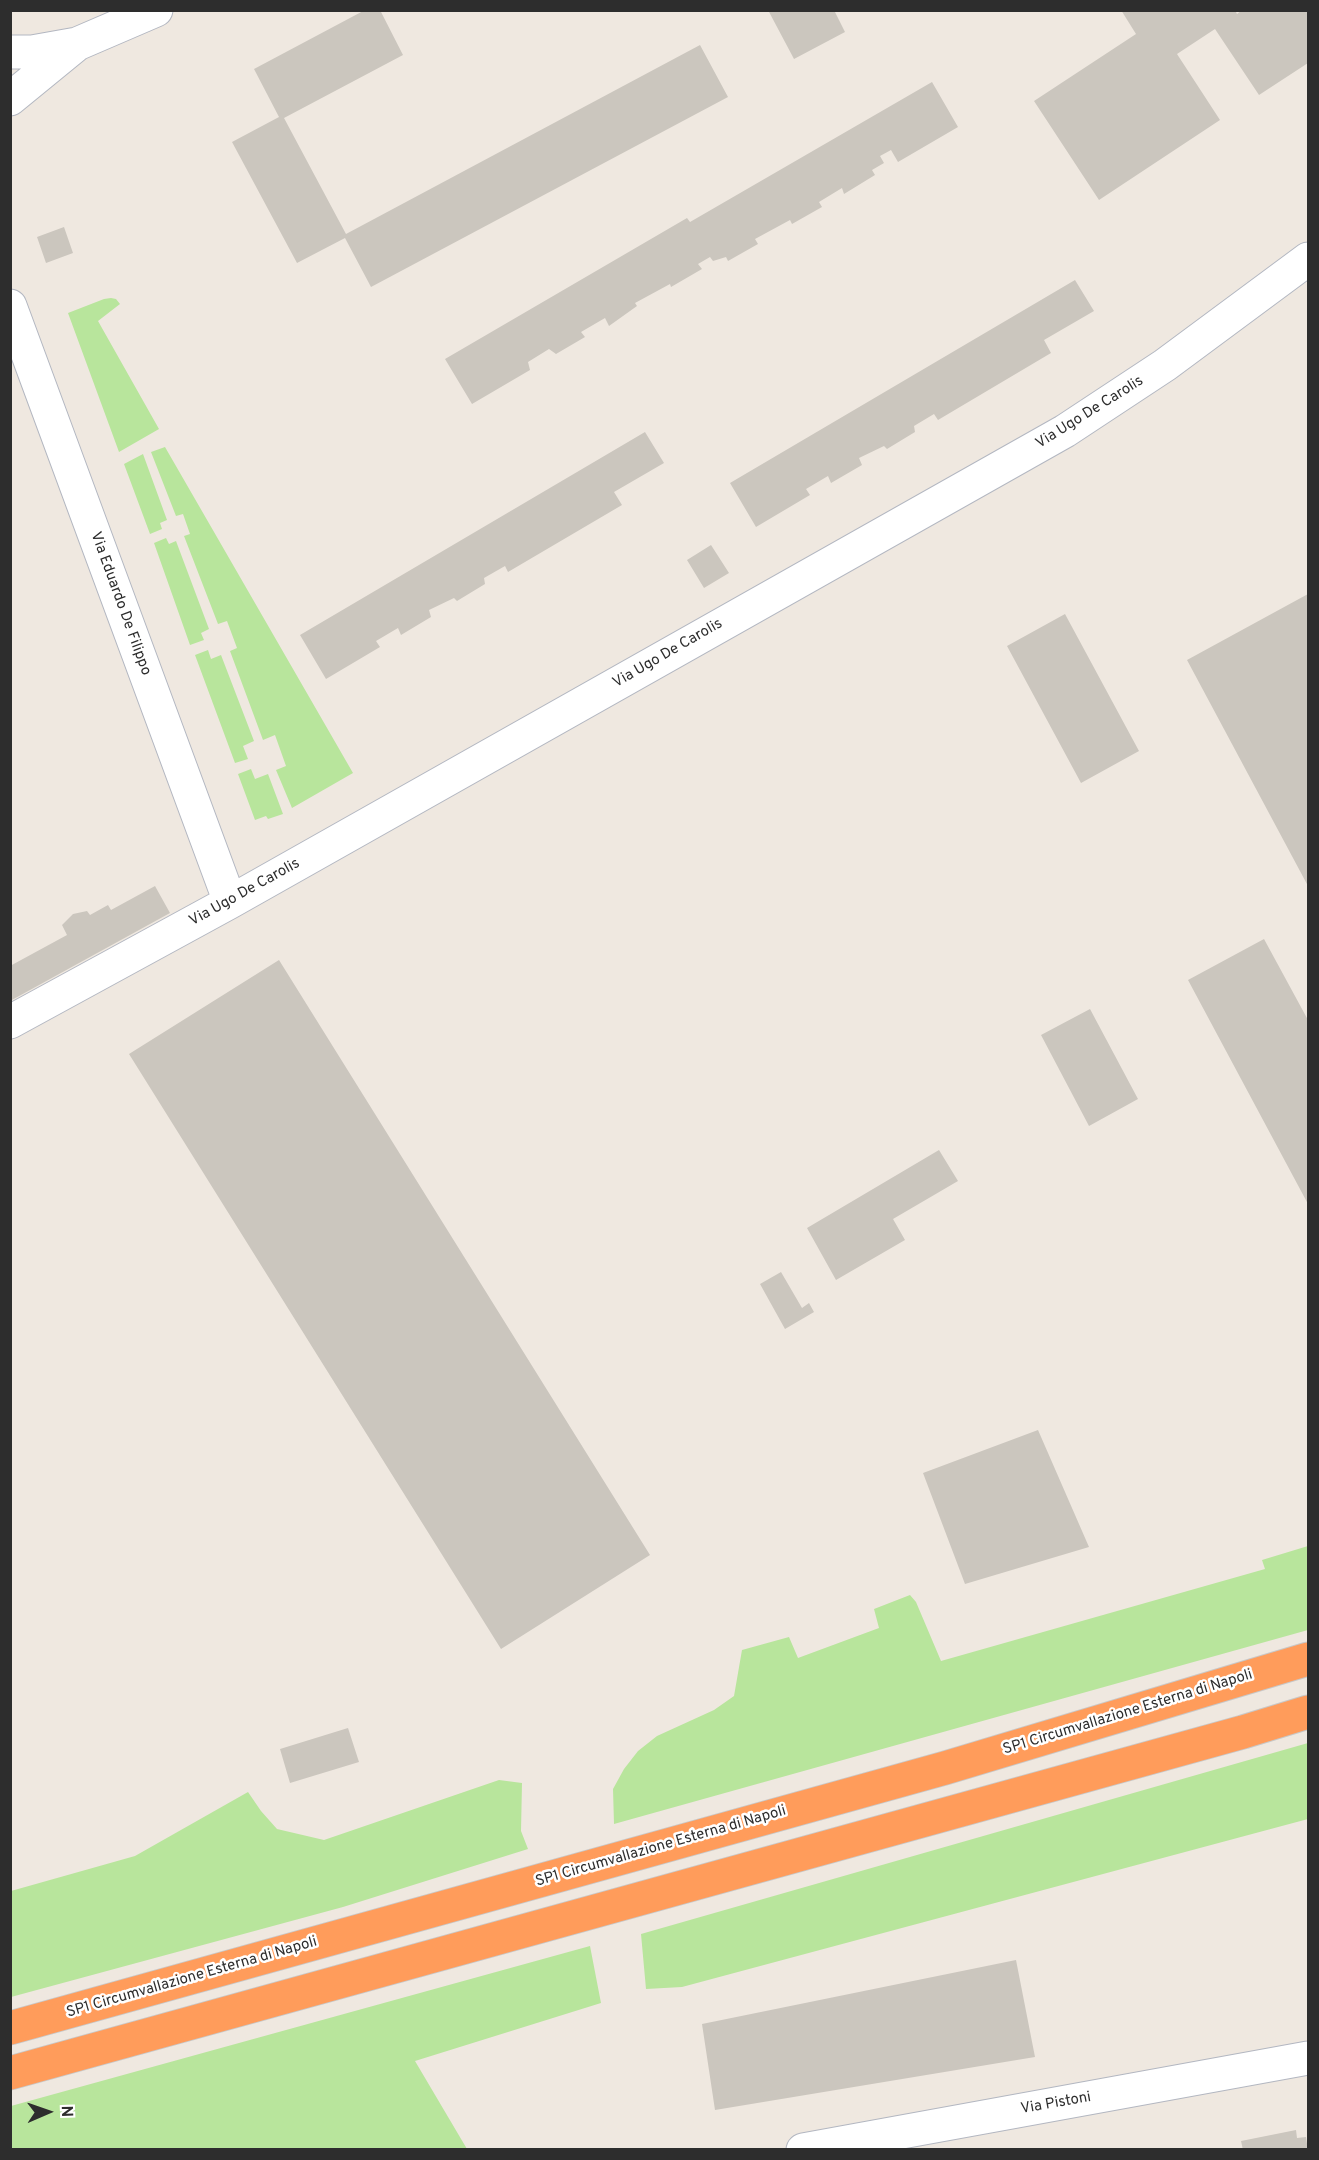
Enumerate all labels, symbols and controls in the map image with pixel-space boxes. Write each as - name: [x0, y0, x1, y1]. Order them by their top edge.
- street label: Via Ugo De Carolis: [1033, 373, 1147, 453]
- street label: Via Eduardo De Filippo: [86, 530, 154, 678]
- street label: Via Ugo De Carolis: [610, 615, 726, 693]
- street label: Via Ugo De Carolis: [187, 855, 303, 931]
- street label: SP1 Circumvallazione Esterna di Napoli: [1001, 1666, 1255, 1760]
- street label: SP1 Circumvallazione Esterna di Napoli: [534, 1803, 788, 1891]
- street label: SP1 Circumvallazione Esterna di Napoli: [65, 1934, 319, 2022]
- north arrow: [18, 2082, 78, 2142]
- street label: Via Pistoni: [1019, 2089, 1093, 2119]
- text: N: [56, 2105, 76, 2117]

